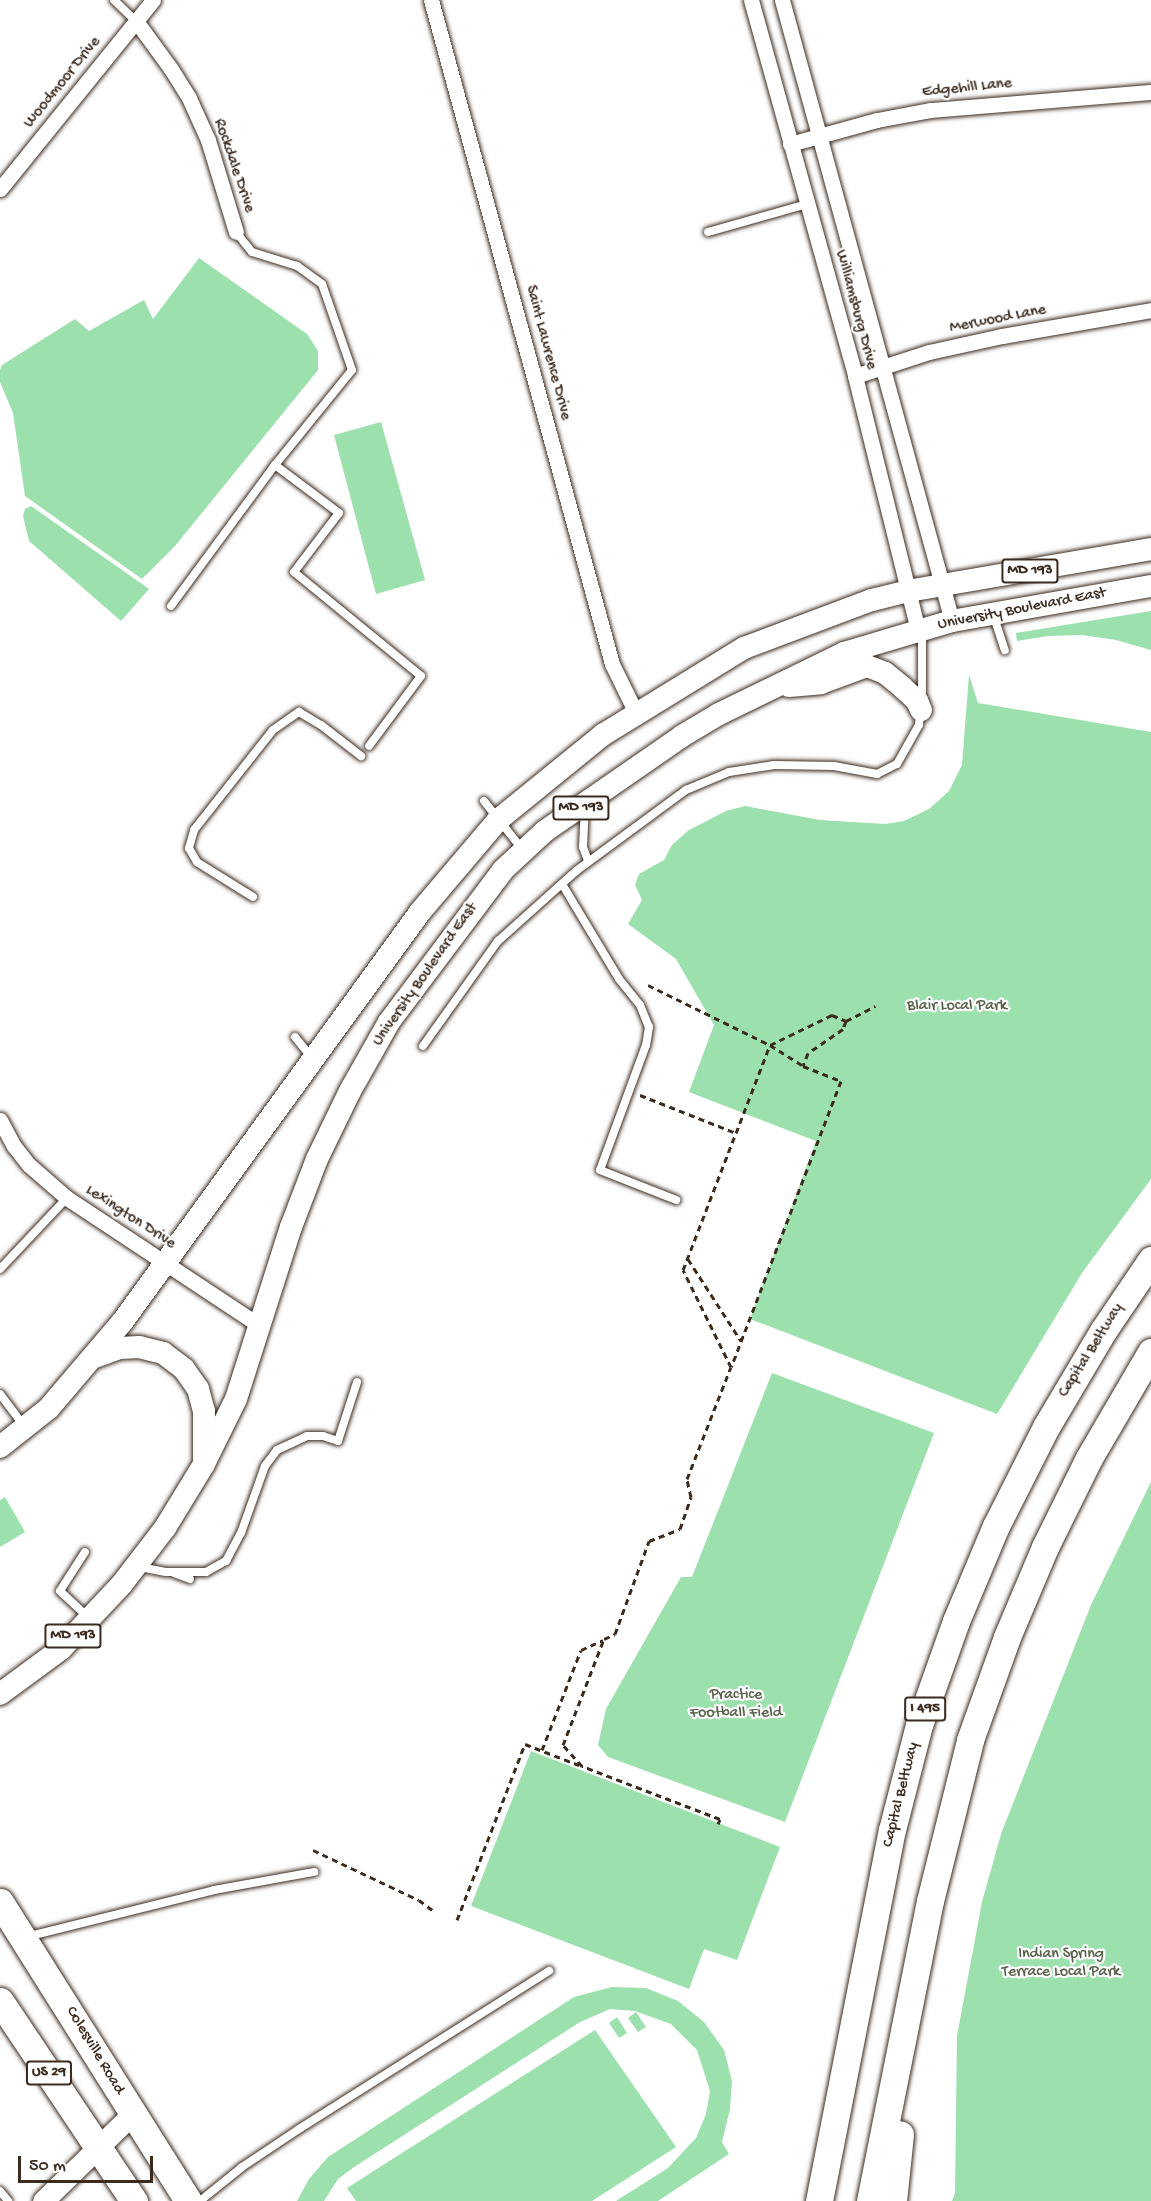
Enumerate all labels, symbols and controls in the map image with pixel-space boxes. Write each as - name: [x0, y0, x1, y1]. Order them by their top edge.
- street label: Woodmoor Drive: [20, 33, 106, 133]
- street label: Edgehill Lane: [921, 75, 1013, 103]
- street label: Rockdale Drive: [208, 117, 258, 215]
- street label: Williamsburg Drive: [830, 248, 880, 372]
- street label: Saint Lawrence Drive: [520, 284, 574, 422]
- street label: Merwood Lane: [948, 301, 1048, 339]
- road number: MD 193: [1000, 559, 1060, 583]
- street label: University Boulevard East: [936, 584, 1108, 636]
- road number: MD 193: [551, 796, 611, 820]
- street label: University Boulevard East: [369, 900, 483, 1050]
- park label: Blair Local Park: [907, 997, 1007, 1017]
- street label: Lexington Drive: [81, 1182, 179, 1254]
- street label: Capital Beltway: [1055, 1300, 1129, 1402]
- road number: MD 193: [43, 1624, 103, 1648]
- park label: Practice Football Field: [690, 1686, 782, 1724]
- road number: I 495: [904, 1697, 946, 1721]
- street label: Capital Beltway: [880, 1741, 924, 1849]
- park label: Indian Spring Terrace Local Park: [1002, 1945, 1120, 1983]
- street label: Colesville Road: [60, 2004, 128, 2098]
- road number: US 29: [25, 2061, 73, 2085]
- scale bar: [21, 2144, 156, 2182]
- text: 50 m: [29, 2156, 66, 2177]

